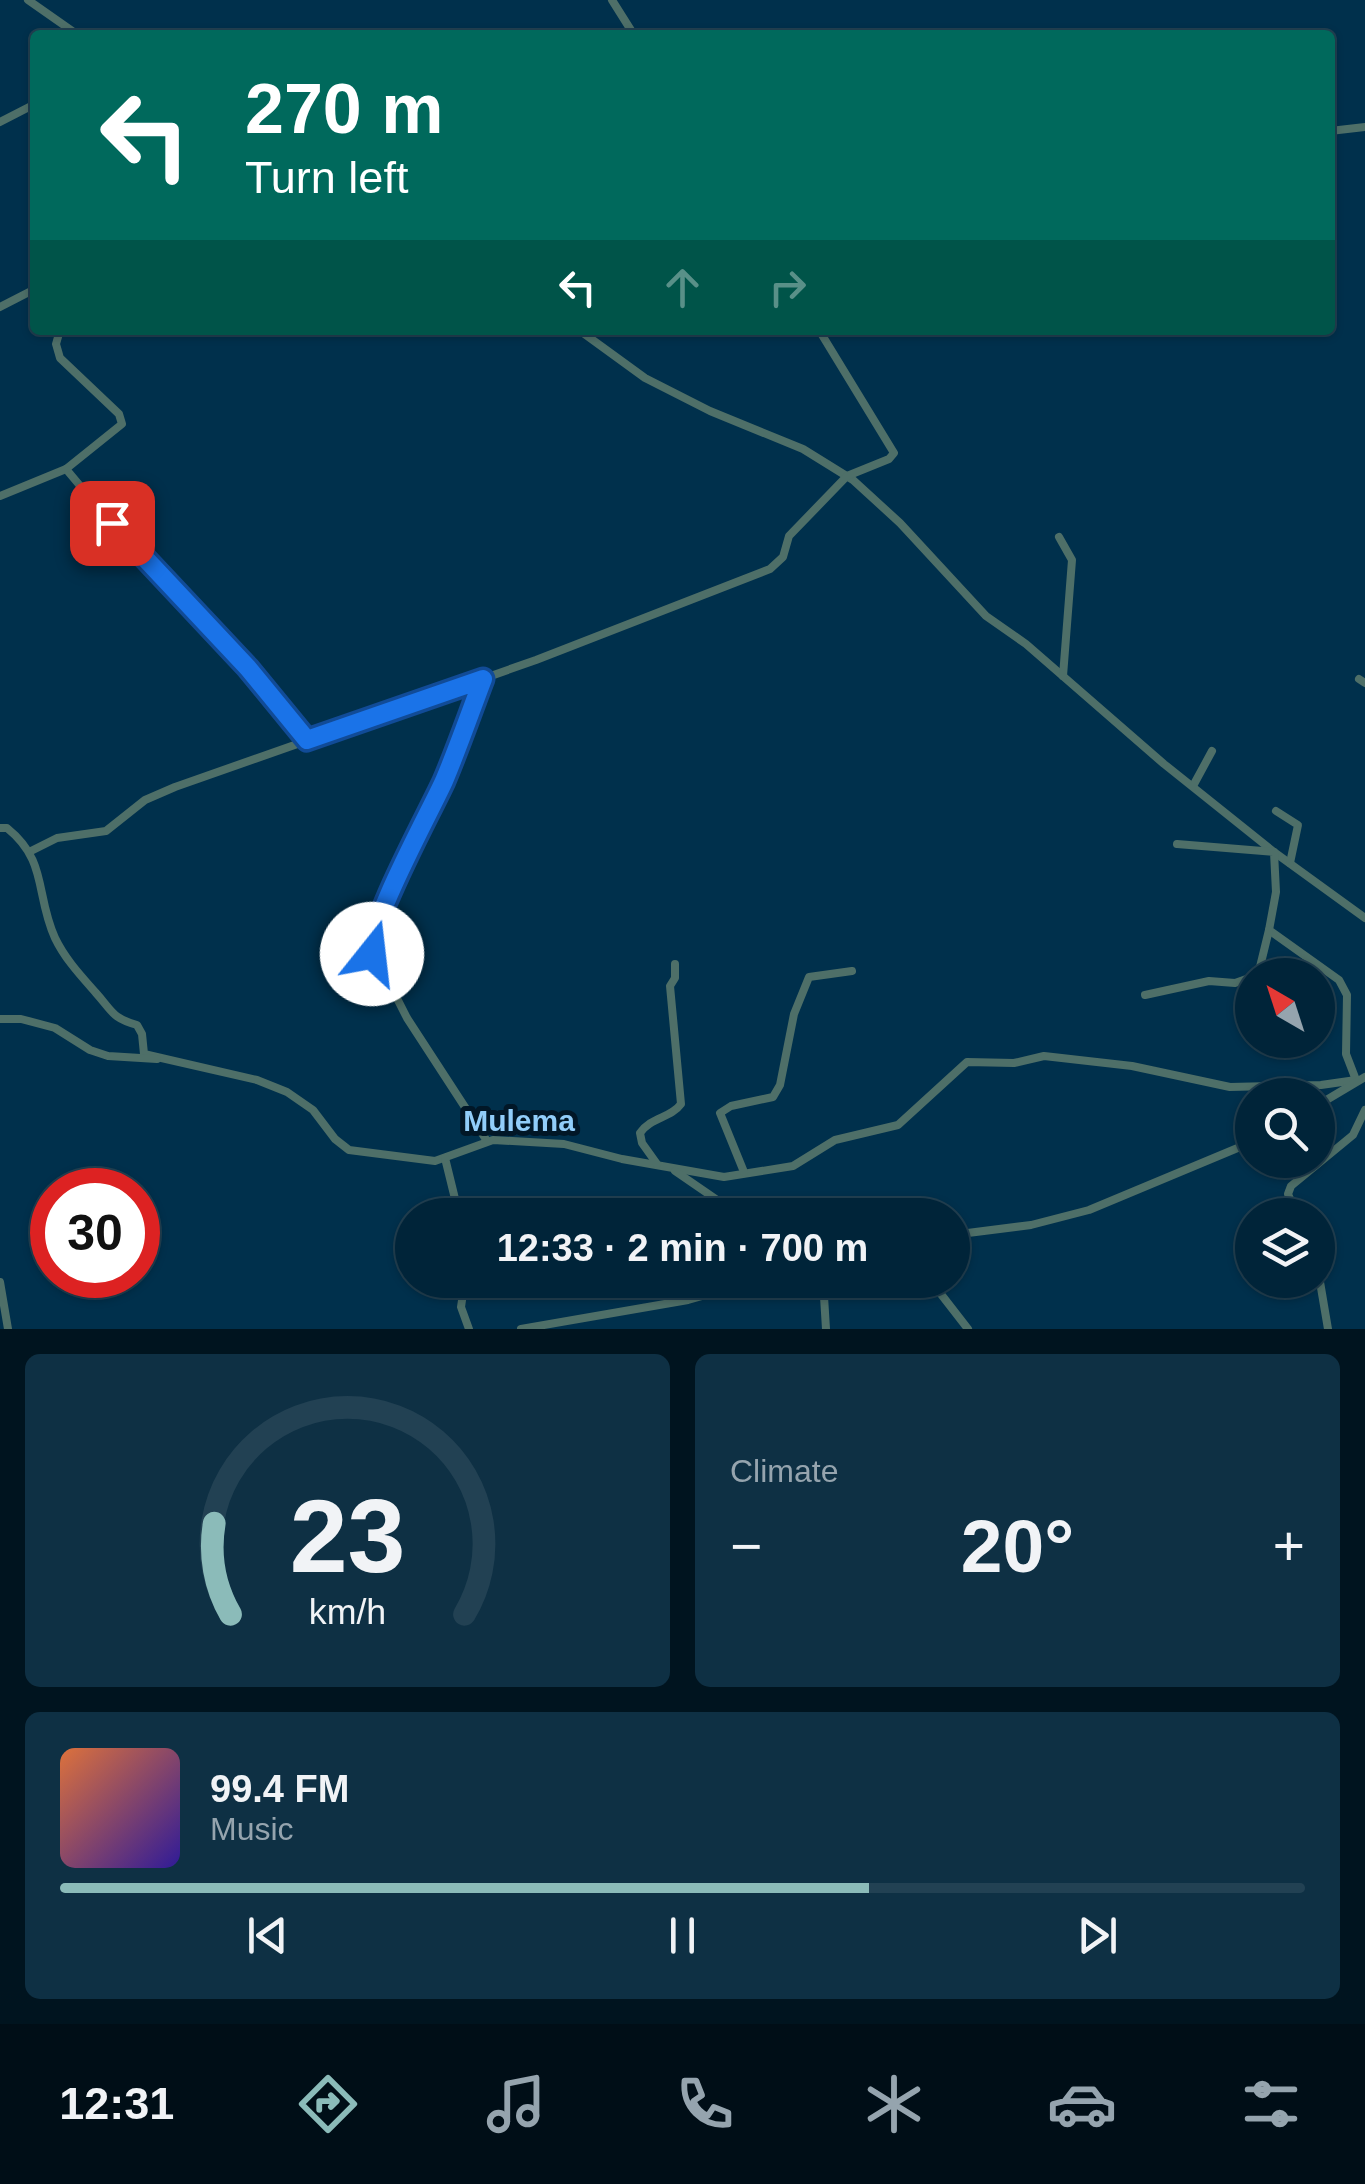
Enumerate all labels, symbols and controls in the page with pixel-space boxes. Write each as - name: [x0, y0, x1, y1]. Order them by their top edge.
- icon: left: [80, 70, 210, 200]
- text: 270 m: [245, 70, 443, 148]
- text: Turn left: [245, 152, 408, 203]
- icon: left: [550, 260, 605, 315]
- icon: ahead: [655, 260, 710, 315]
- icon: right: [760, 260, 815, 315]
- pin: [70, 481, 155, 566]
- icon: arrive: [85, 496, 140, 551]
- position arrow: [320, 902, 424, 1006]
- north arrow: [1235, 958, 1335, 1058]
- map controls: [1235, 958, 1335, 1298]
- button: search: [1235, 1078, 1335, 1178]
- district label: Mulema: [463, 1104, 575, 1137]
- speed limit sign: 30: [30, 1168, 160, 1298]
- button: layers: [1235, 1198, 1335, 1298]
- text: 12:33 · 2 min · 700 m: [497, 1227, 868, 1269]
- text: Climate: [730, 1453, 838, 1489]
- text: 23: [290, 1478, 405, 1594]
- text: 20°: [961, 1504, 1074, 1588]
- text: −: [730, 1515, 762, 1577]
- text: +: [1273, 1515, 1305, 1577]
- text: km/h: [309, 1592, 386, 1632]
- text: 99.4 FM: [210, 1768, 349, 1810]
- text: Music: [210, 1811, 294, 1847]
- icon: previous: [240, 1908, 295, 1963]
- icon: pause: [655, 1908, 710, 1963]
- icon: next: [1070, 1908, 1125, 1963]
- icon: directions: [293, 2069, 363, 2139]
- icon: music: [481, 2069, 551, 2139]
- icon: phone: [670, 2069, 740, 2139]
- icon: climate: [859, 2069, 929, 2139]
- icon: car: [1047, 2069, 1117, 2139]
- icon: filters: [1236, 2069, 1306, 2139]
- text: 12:31: [59, 2078, 174, 2129]

